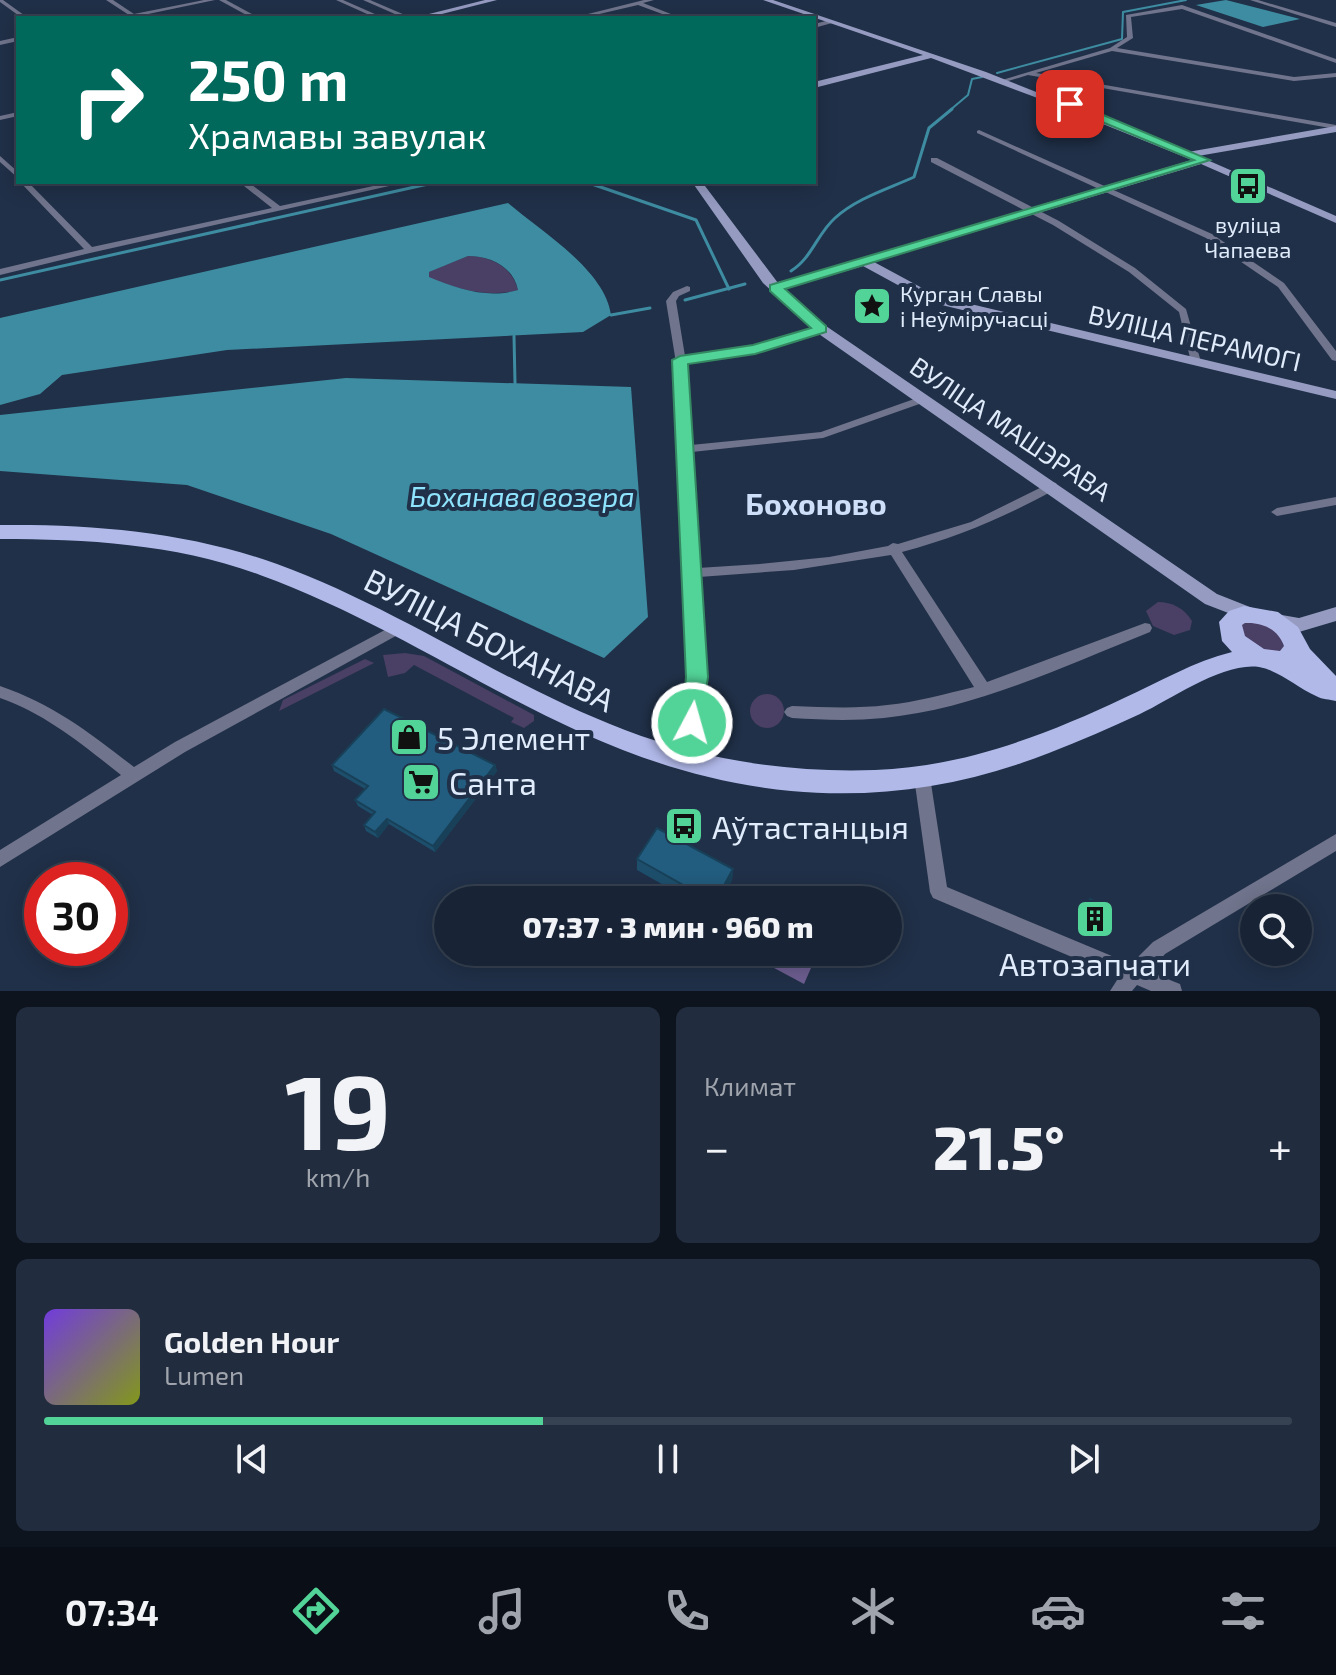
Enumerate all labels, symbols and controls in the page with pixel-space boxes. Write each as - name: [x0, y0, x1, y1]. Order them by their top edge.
- text: 250 m: [188, 45, 348, 112]
- icon: right: [56, 48, 160, 152]
- pin: [1036, 70, 1104, 138]
- icon: arrive: [1048, 82, 1092, 126]
- text: Храмавы завулак: [188, 113, 486, 156]
- bus stop icon: вуліца Чапаева: [1227, 165, 1269, 207]
- place label: вуліца Чапаева: [1205, 211, 1291, 262]
- place label: Курган Славы і Неўміручасці: [900, 280, 1048, 332]
- place icon: Курган Славы і Неўміручасці: [851, 285, 893, 327]
- street label: ВУЛІЦА ПЕРАМОГІ: [1086, 297, 1304, 377]
- street label: ВУЛІЦА МАШЭРАВА: [905, 349, 1117, 507]
- water label: Боханава возера: [409, 479, 635, 513]
- district label: Бохоново: [745, 485, 887, 521]
- street label: ВУЛІЦА БОХАНАВА: [359, 560, 621, 718]
- position arrow: [650, 681, 734, 765]
- shop icon: 5 Элемент: [388, 716, 430, 758]
- place label: 5 Элемент: [437, 718, 590, 756]
- supermarket icon: Санта: [400, 761, 442, 803]
- place label: Санта: [449, 763, 537, 801]
- bus stop icon: Аўтастанцыя: [663, 805, 705, 847]
- place label: Аўтастанцыя: [712, 807, 909, 846]
- speed limit sign: 30: [24, 862, 128, 966]
- map controls: [1240, 894, 1312, 966]
- button: search: [1240, 894, 1312, 966]
- building icon: Автозапчати: [1074, 898, 1116, 940]
- text: 07:37 · 3 мин · 960 m: [523, 908, 814, 944]
- place label: Автозапчати: [999, 944, 1191, 982]
- text: 19: [285, 1046, 391, 1171]
- text: Климат: [704, 1070, 796, 1101]
- text: 21.5°: [933, 1110, 1064, 1182]
- text: −: [704, 1120, 730, 1173]
- text: +: [1268, 1120, 1292, 1173]
- text: km/h: [306, 1161, 370, 1192]
- text: Golden Hour: [164, 1323, 339, 1359]
- text: Lumen: [164, 1359, 244, 1390]
- icon: previous: [230, 1437, 274, 1481]
- icon: pause: [646, 1437, 690, 1481]
- icon: next: [1062, 1437, 1106, 1481]
- icon: directions: [288, 1583, 344, 1639]
- icon: music: [474, 1583, 530, 1639]
- icon: phone: [659, 1583, 715, 1639]
- icon: climate: [845, 1583, 901, 1639]
- icon: car: [1030, 1583, 1086, 1639]
- icon: filters: [1215, 1583, 1271, 1639]
- text: 07:34: [65, 1590, 159, 1633]

